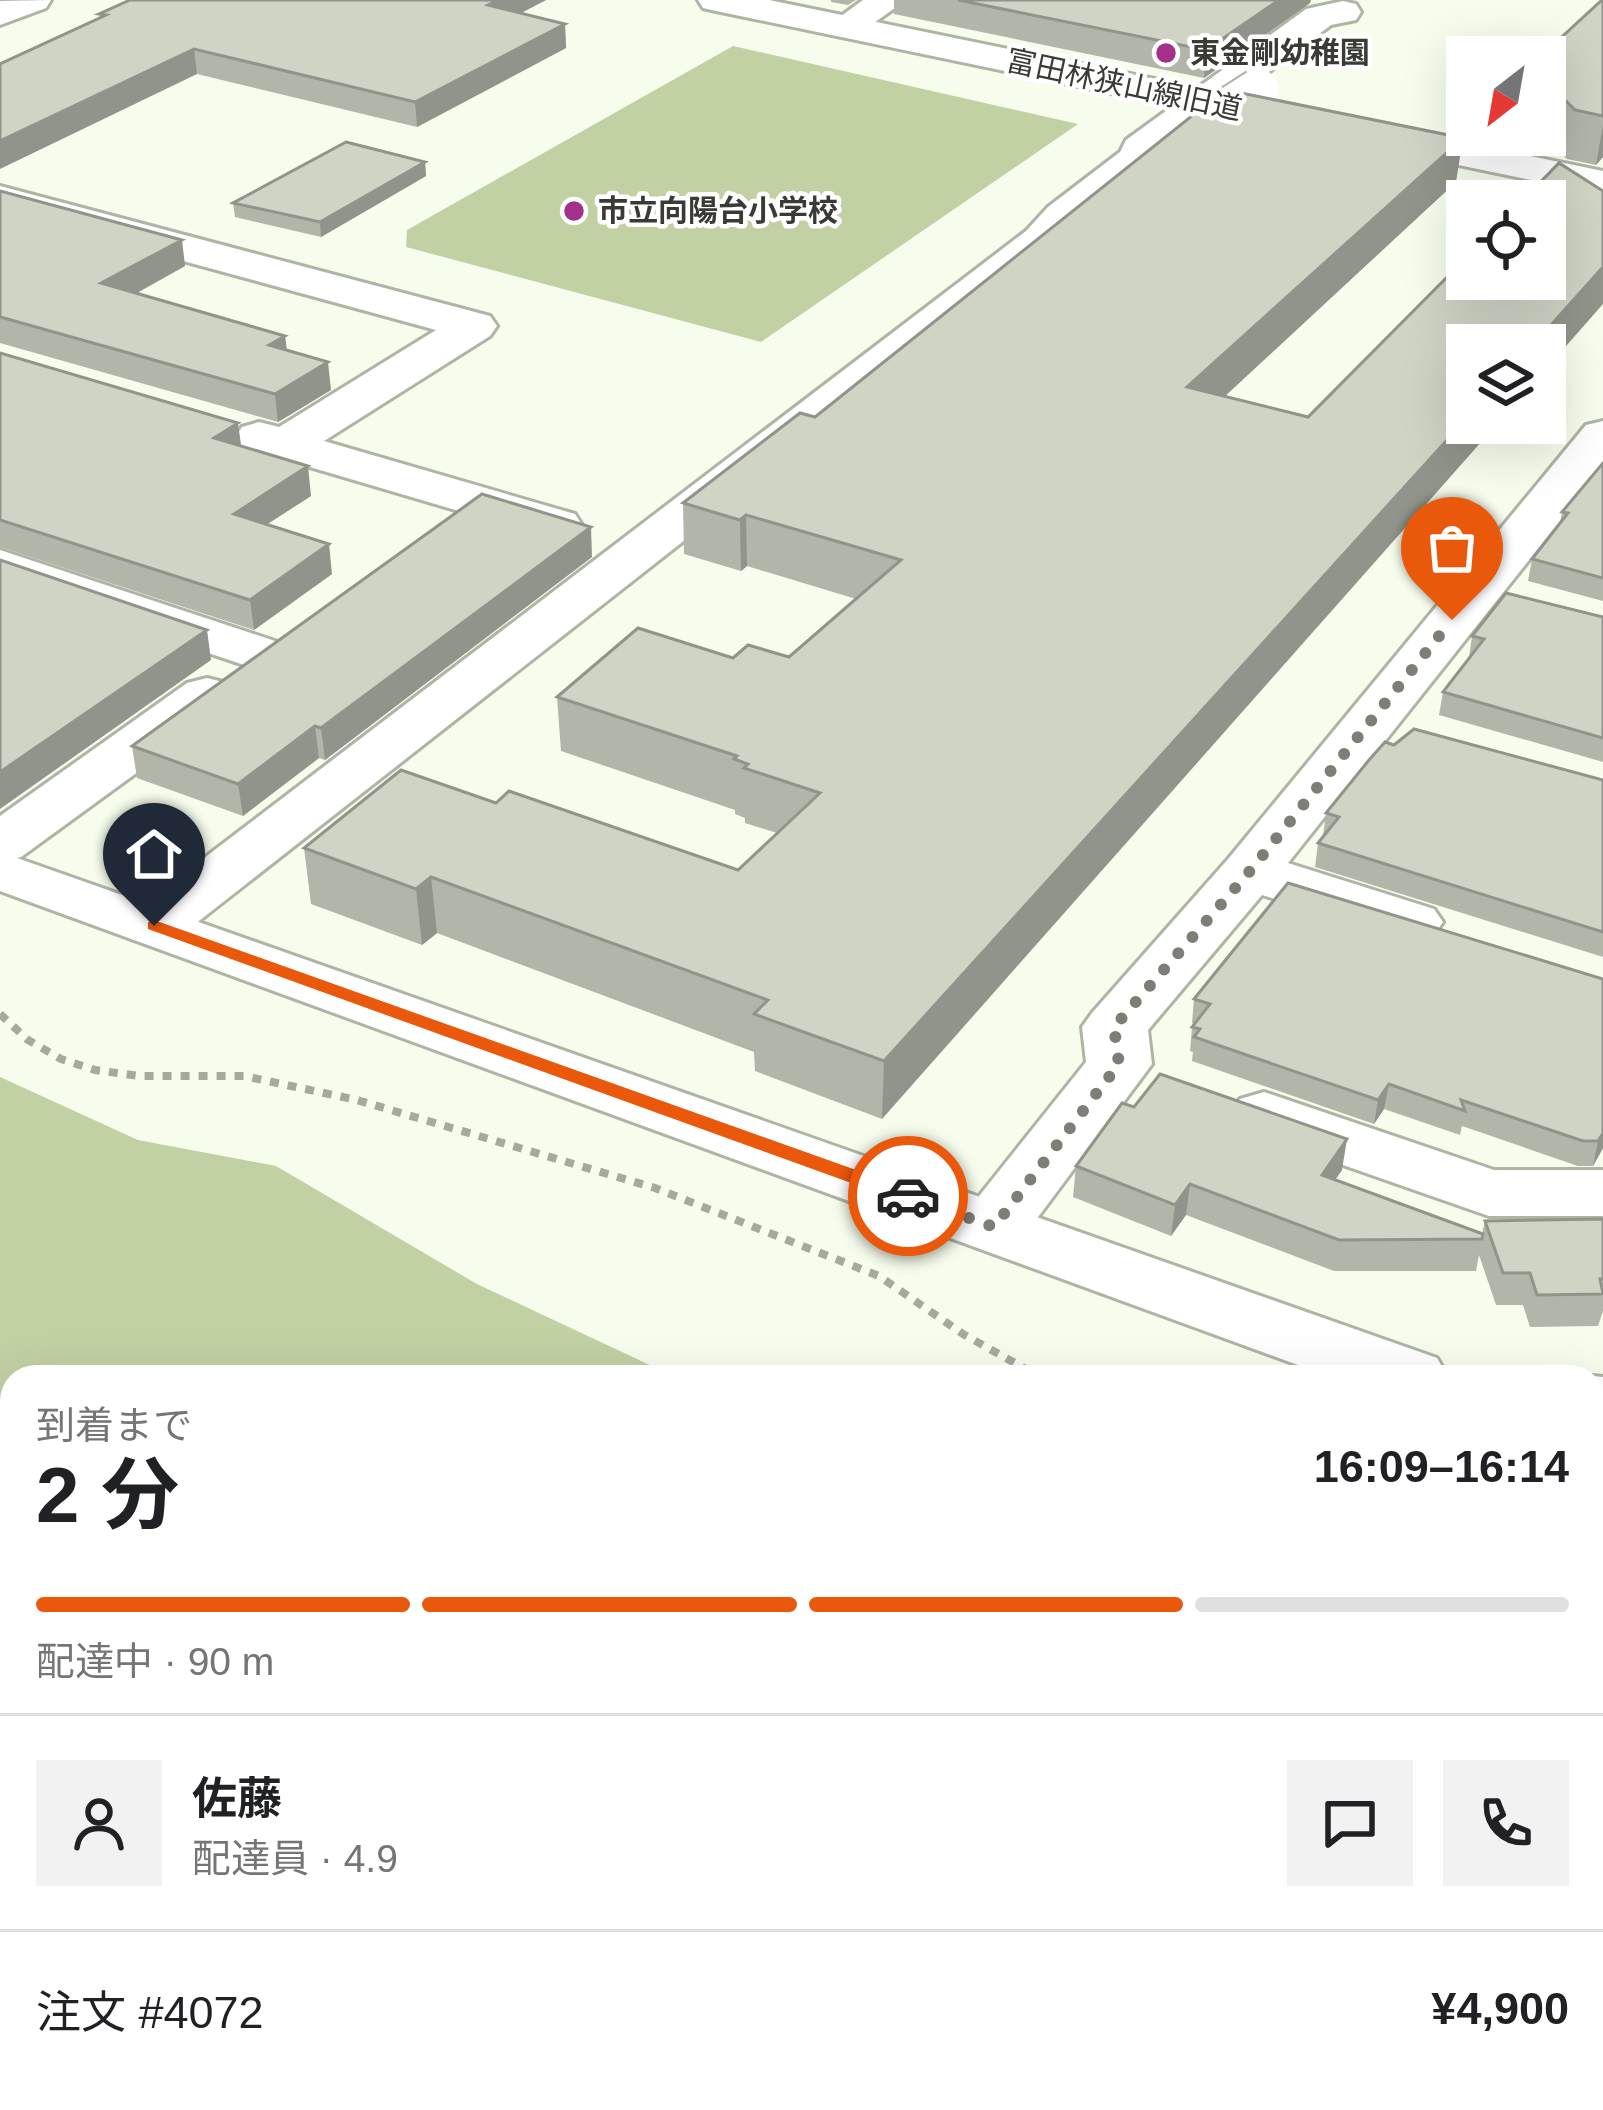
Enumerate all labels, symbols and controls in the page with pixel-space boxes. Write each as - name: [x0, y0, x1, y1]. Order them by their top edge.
- place label: 東金剛幼稚園: [1190, 36, 1370, 69]
- north arrow: [1446, 36, 1566, 156]
- map controls: [1446, 36, 1566, 444]
- marker: 東金剛幼稚園: [1153, 40, 1179, 66]
- street label: 富田林狭山線旧道: [1003, 43, 1245, 126]
- button: locate: [1446, 180, 1566, 300]
- place label: 市立向陽台小学校: [598, 194, 838, 227]
- marker: 市立向陽台小学校: [561, 198, 587, 224]
- button: layers: [1446, 324, 1566, 444]
- pin: [1401, 497, 1503, 620]
- icon: bag: [1419, 515, 1485, 581]
- pin: [103, 803, 205, 926]
- icon: home: [121, 821, 187, 887]
- courier: [848, 1136, 968, 1256]
- icon: car: [875, 1163, 941, 1229]
- text: 到着まで: [36, 1404, 192, 1447]
- text: 16:09–16:14: [1314, 1441, 1569, 1492]
- text: 2 分: [36, 1451, 179, 1539]
- text: 配達中 · 90 m: [36, 1640, 274, 1683]
- button: person: [36, 1760, 162, 1886]
- button: chat: [1287, 1760, 1413, 1886]
- button: phone: [1443, 1760, 1569, 1886]
- text: 佐藤: [192, 1773, 282, 1824]
- text: 配達員 · 4.9: [192, 1837, 398, 1880]
- text: ¥4,900: [1431, 1983, 1569, 2034]
- text: 注文 #4072: [36, 1987, 264, 2038]

